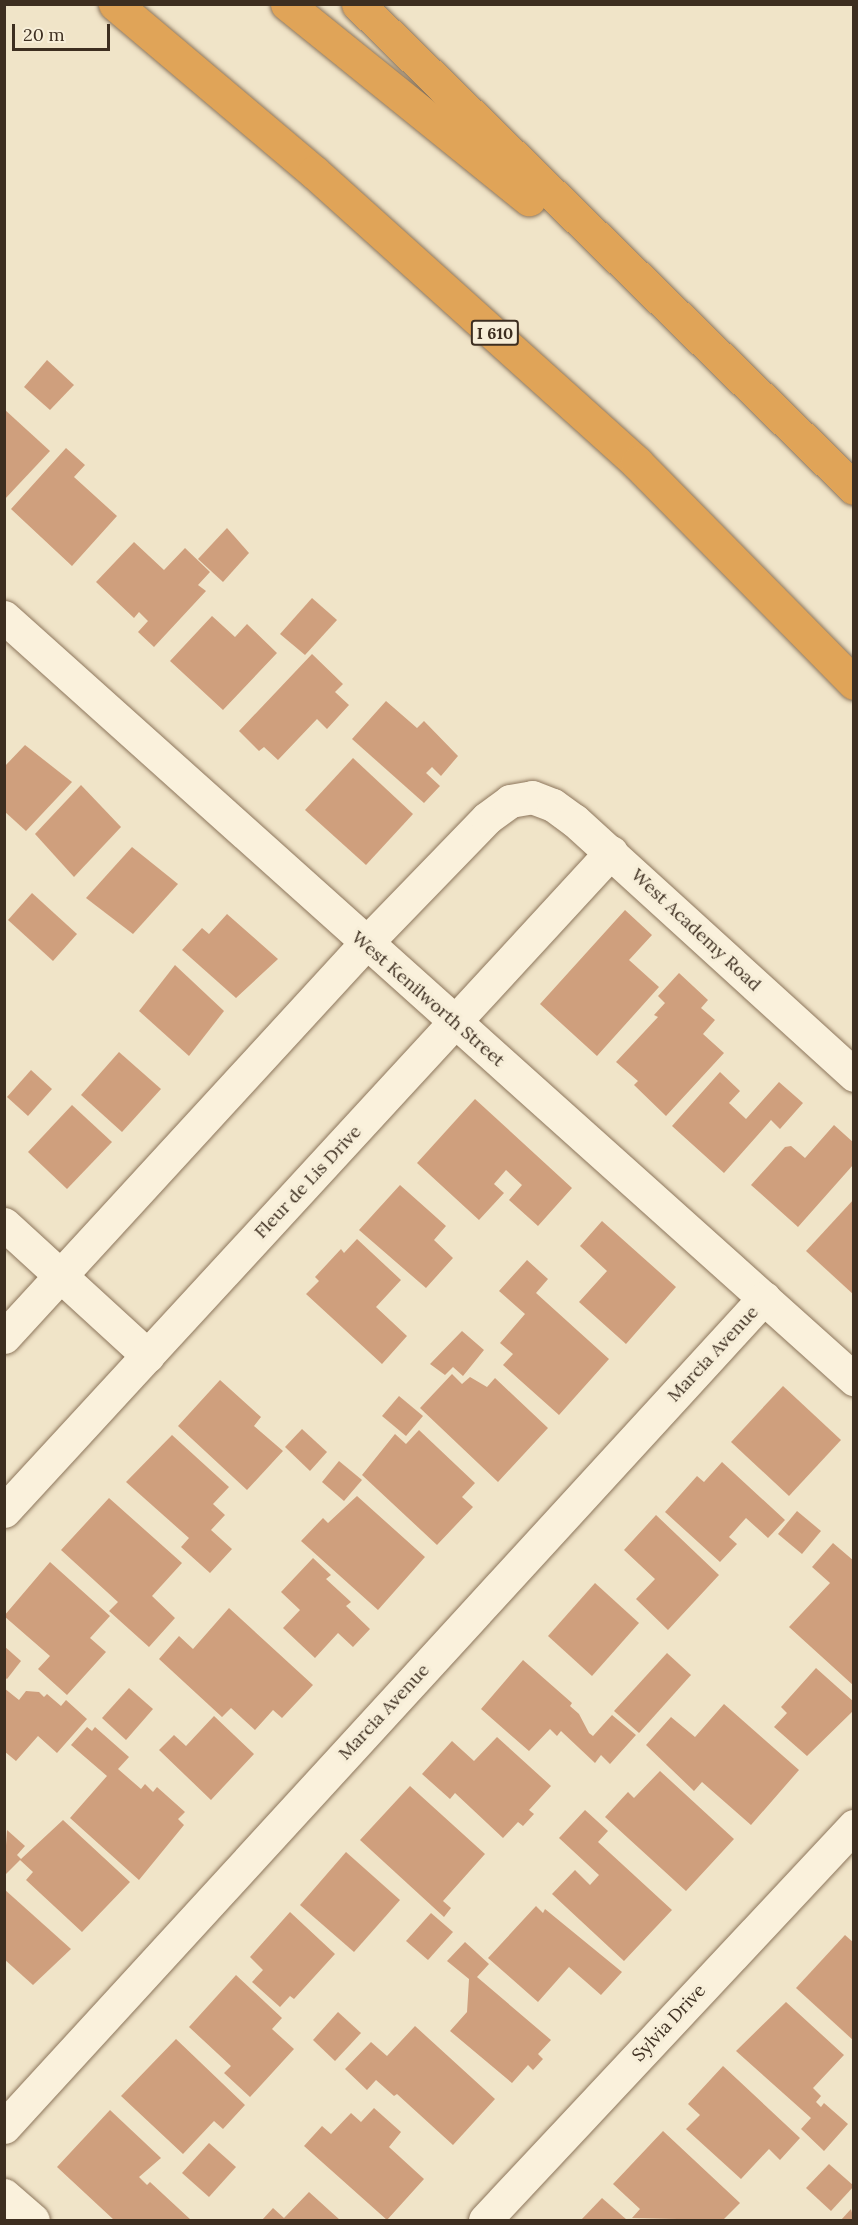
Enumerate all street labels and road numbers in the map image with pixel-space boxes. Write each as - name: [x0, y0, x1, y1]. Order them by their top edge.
- road number: I 610: [470, 320, 520, 346]
- street label: West Academy Road: [627, 864, 765, 996]
- street label: West Kenilworth Street: [347, 927, 509, 1071]
- street label: Fleur de Lis Drive: [250, 1121, 366, 1243]
- street label: Marcia Avenue: [663, 1302, 763, 1406]
- street label: Marcia Avenue: [334, 1660, 434, 1764]
- street label: Sylvia Drive: [628, 1980, 710, 2066]

